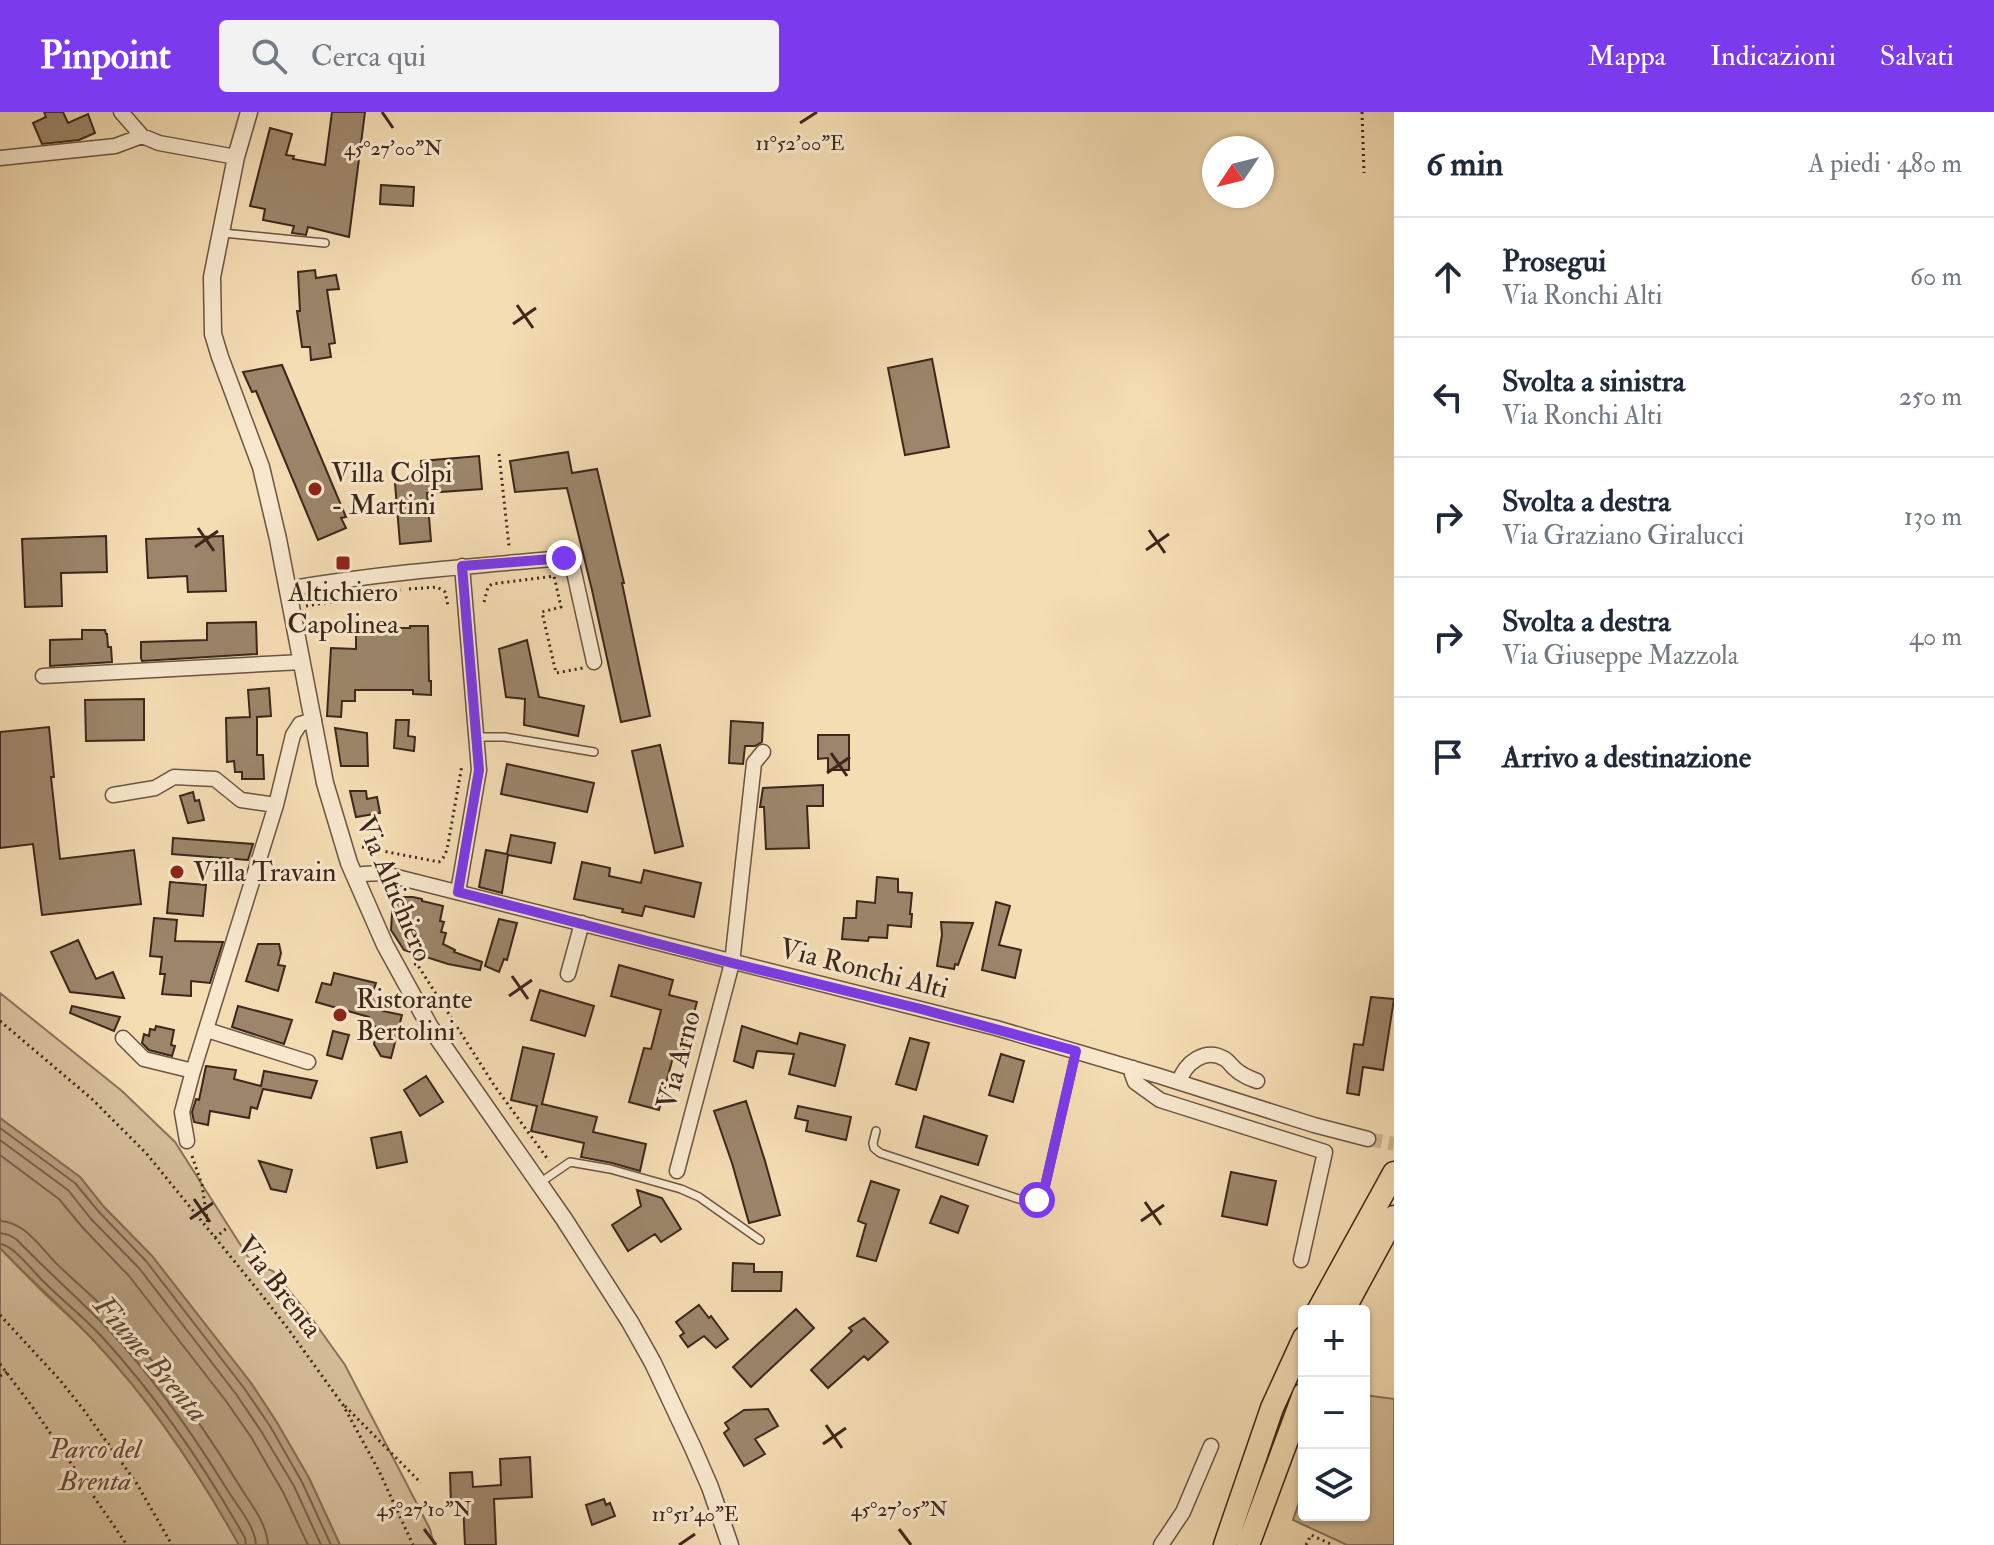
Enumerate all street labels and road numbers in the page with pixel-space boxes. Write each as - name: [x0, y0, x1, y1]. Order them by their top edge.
- street label: Via Altichiero: [348, 811, 440, 967]
- street label: Via Ronchi Alti: [776, 931, 952, 1007]
- street label: Via Arno: [649, 1007, 709, 1113]
- street label: Via Brenta: [228, 1229, 330, 1345]

